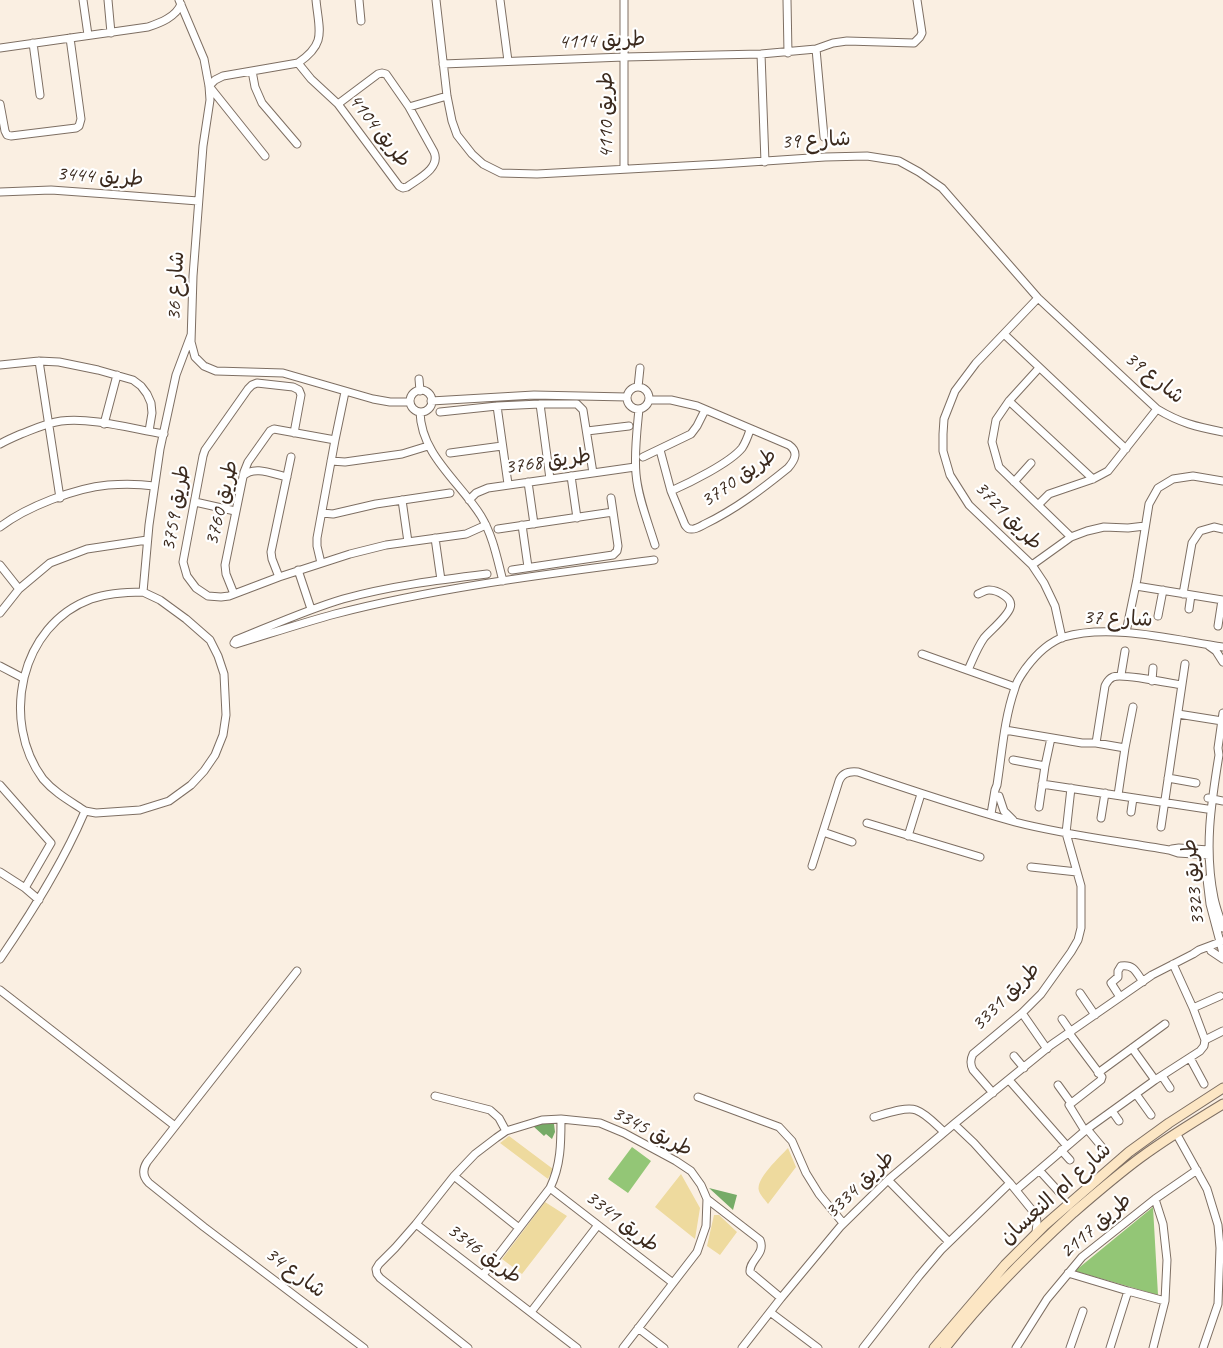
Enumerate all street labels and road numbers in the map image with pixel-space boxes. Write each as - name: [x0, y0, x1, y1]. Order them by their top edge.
- street label: طريق 4114: [558, 27, 646, 55]
- street label: طريق 4110: [593, 72, 619, 158]
- street label: طريق 4104: [342, 89, 416, 173]
- street label: شارع 39: [781, 127, 851, 155]
- street label: طريق 3444: [56, 161, 144, 193]
- street label: شارع 36: [162, 251, 190, 321]
- street label: شارع 39: [1119, 346, 1189, 410]
- street label: طريق 3768: [503, 443, 593, 481]
- street label: طريق 3770: [696, 443, 782, 513]
- street label: طريق 3760: [199, 458, 245, 548]
- street label: طريق 3759: [156, 463, 196, 553]
- street label: طريق 3721: [969, 476, 1047, 556]
- street label: شارع 37: [1083, 605, 1153, 633]
- street label: طريق 3323: [1177, 837, 1211, 927]
- street label: طريق 3331: [966, 957, 1046, 1037]
- street label: طريق 3345: [608, 1101, 696, 1163]
- street label: شارع ام النعسان: [995, 1137, 1117, 1251]
- street label: طريق 3334: [820, 1146, 900, 1224]
- street label: طريق 3341: [580, 1185, 664, 1259]
- street label: طريق 2117: [1055, 1188, 1137, 1264]
- street label: طريق 3346: [442, 1218, 526, 1290]
- street label: شارع 34: [260, 1242, 330, 1304]

